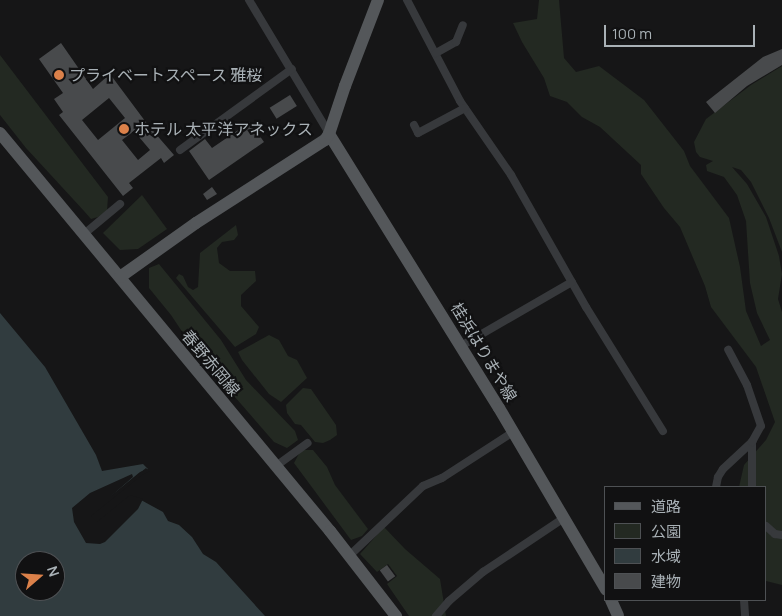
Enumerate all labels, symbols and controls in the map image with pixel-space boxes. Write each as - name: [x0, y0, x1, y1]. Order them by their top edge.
- scale bar: [607, 15, 758, 47]
- text: 100 m: [612, 23, 652, 44]
- place label: プライベートスペース 雅桜: [69, 65, 264, 85]
- marker: プライベートスペース 雅桜: [53, 69, 65, 81]
- place label: ホテル 太平洋アネックス: [134, 119, 313, 139]
- marker: ホテル 太平洋アネックス: [118, 123, 130, 135]
- street label: 桂浜はりまや線: [447, 299, 521, 405]
- street label: 春野赤岡線: [178, 326, 244, 400]
- legend: [604, 486, 767, 601]
- text: 道路: [651, 496, 681, 517]
- text: 公園: [651, 521, 681, 542]
- text: 水域: [651, 546, 681, 567]
- north arrow: [15, 551, 65, 601]
- text: N: [43, 563, 64, 579]
- text: 建物: [651, 571, 681, 592]

